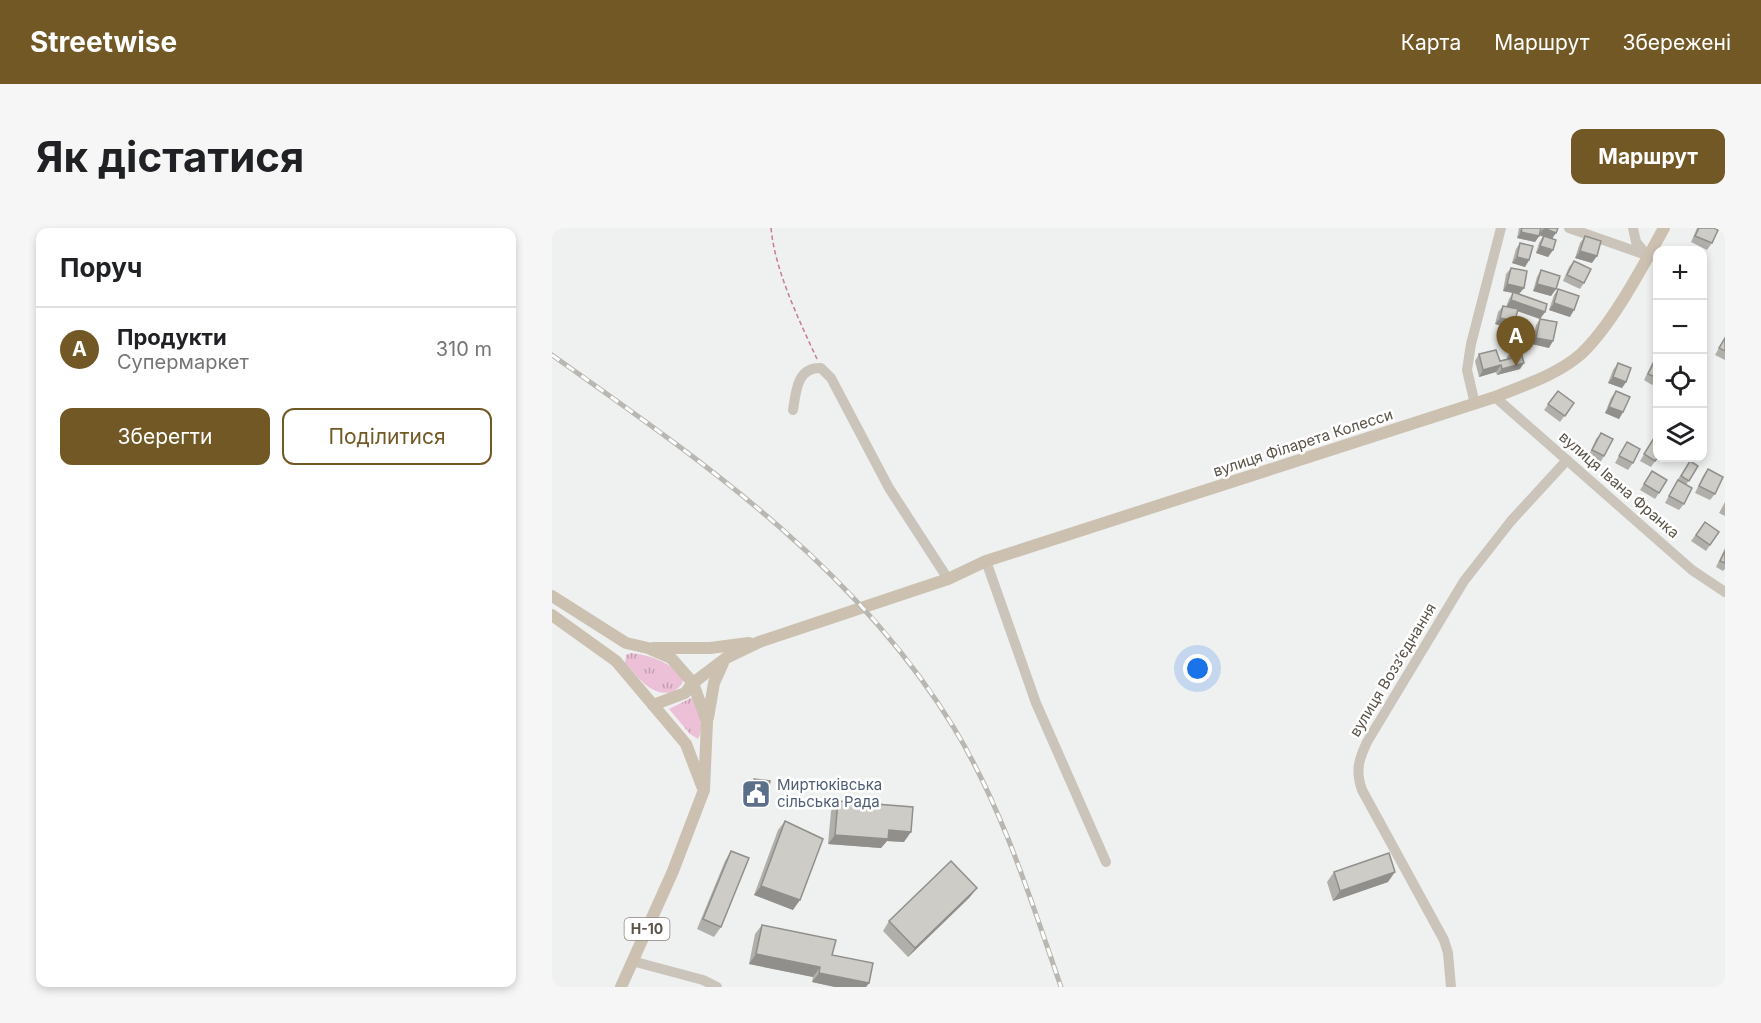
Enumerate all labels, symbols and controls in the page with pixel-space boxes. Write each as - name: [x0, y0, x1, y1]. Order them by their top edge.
- text: Streetwise: [30, 25, 177, 59]
- text: Карта: [1401, 30, 1461, 55]
- text: Маршрут: [1494, 30, 1589, 55]
- text: Збережені: [1622, 30, 1731, 55]
- button: Маршрут: [1571, 129, 1725, 184]
- text: Як дістатися: [36, 131, 304, 182]
- map controls: [1653, 246, 1707, 462]
- button: +: [1653, 246, 1707, 300]
- text: Поруч: [60, 252, 142, 283]
- button: −: [1653, 300, 1707, 354]
- pin: A: [1496, 316, 1536, 366]
- text: Продукти: [117, 324, 227, 350]
- text: A: [72, 337, 87, 361]
- text: 310 m: [436, 337, 492, 361]
- text: Супермаркет: [117, 350, 249, 374]
- button: locate: [1653, 354, 1707, 408]
- street label: вулиця Філарета Колесси: [1211, 404, 1395, 481]
- button: Зберегти: [60, 408, 270, 465]
- button: Поділитися: [282, 408, 492, 465]
- button: layers: [1653, 408, 1707, 462]
- street label: вулиця Івана Франка: [1555, 427, 1683, 542]
- street label: вулиця Воззʼєднання: [1345, 599, 1440, 740]
- your location: [1183, 654, 1212, 683]
- place label: Миртюківська сільська Рада: [777, 775, 882, 811]
- public building icon: Миртюківська сільська Рада: [740, 778, 772, 810]
- road number: Н-10: [624, 918, 670, 940]

